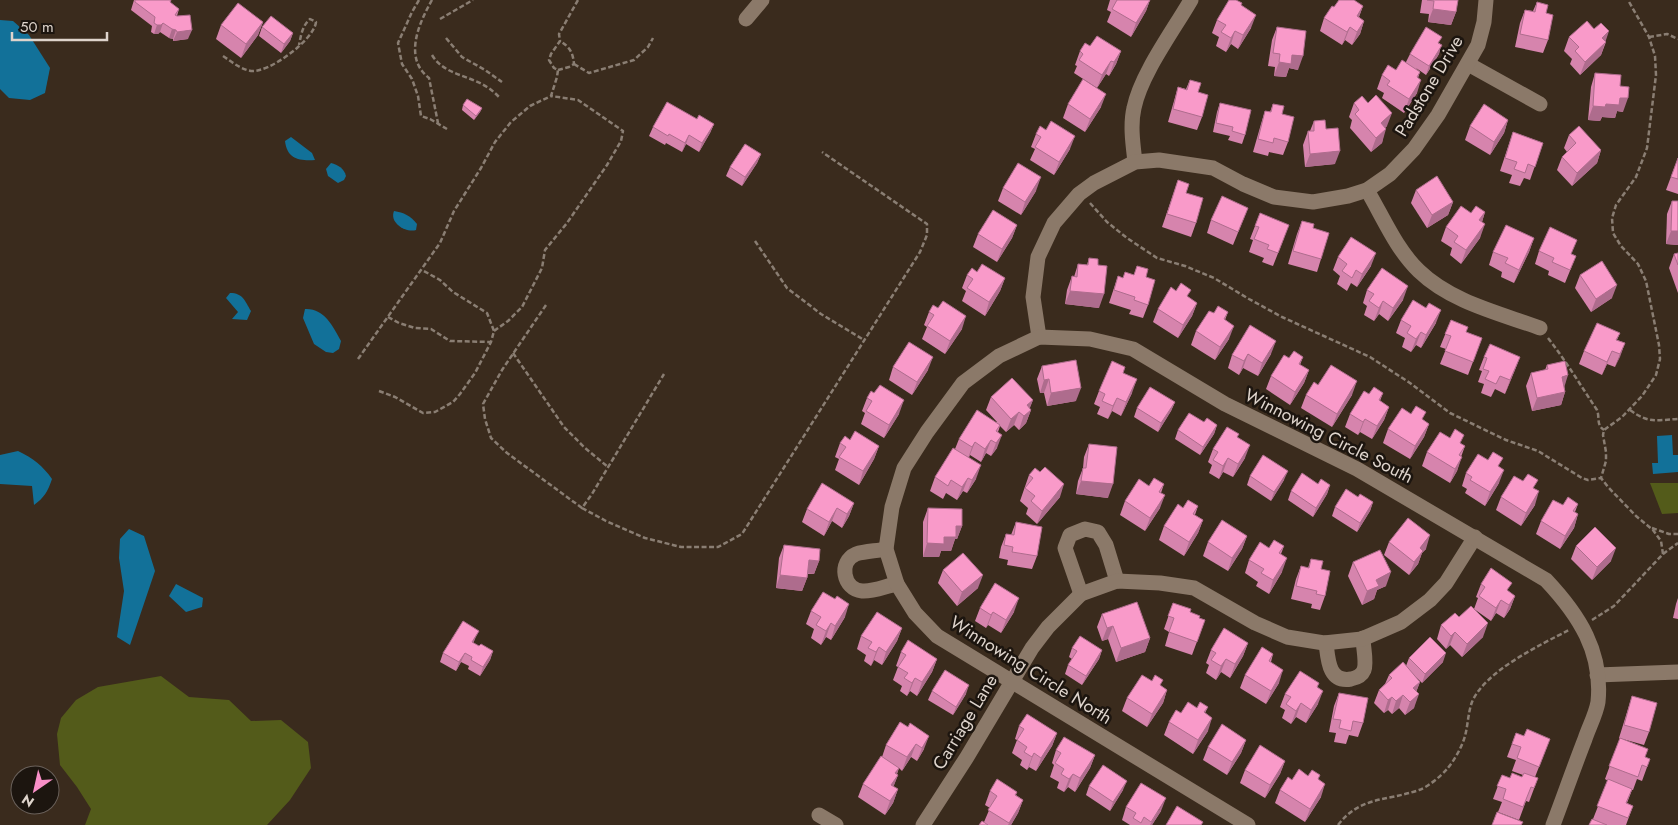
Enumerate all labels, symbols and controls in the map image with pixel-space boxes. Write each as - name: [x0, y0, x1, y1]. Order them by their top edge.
- scale bar: [12, 10, 108, 42]
- text: 50 m: [20, 16, 54, 38]
- street label: Padstone Drive: [1389, 31, 1469, 141]
- street label: Winnowing Circle South: [1240, 382, 1418, 490]
- street label: Winnowing Circle North: [945, 609, 1117, 731]
- street label: Carriage Lane: [926, 669, 1004, 775]
- north arrow: [10, 765, 60, 815]
- text: N: [18, 789, 38, 812]

